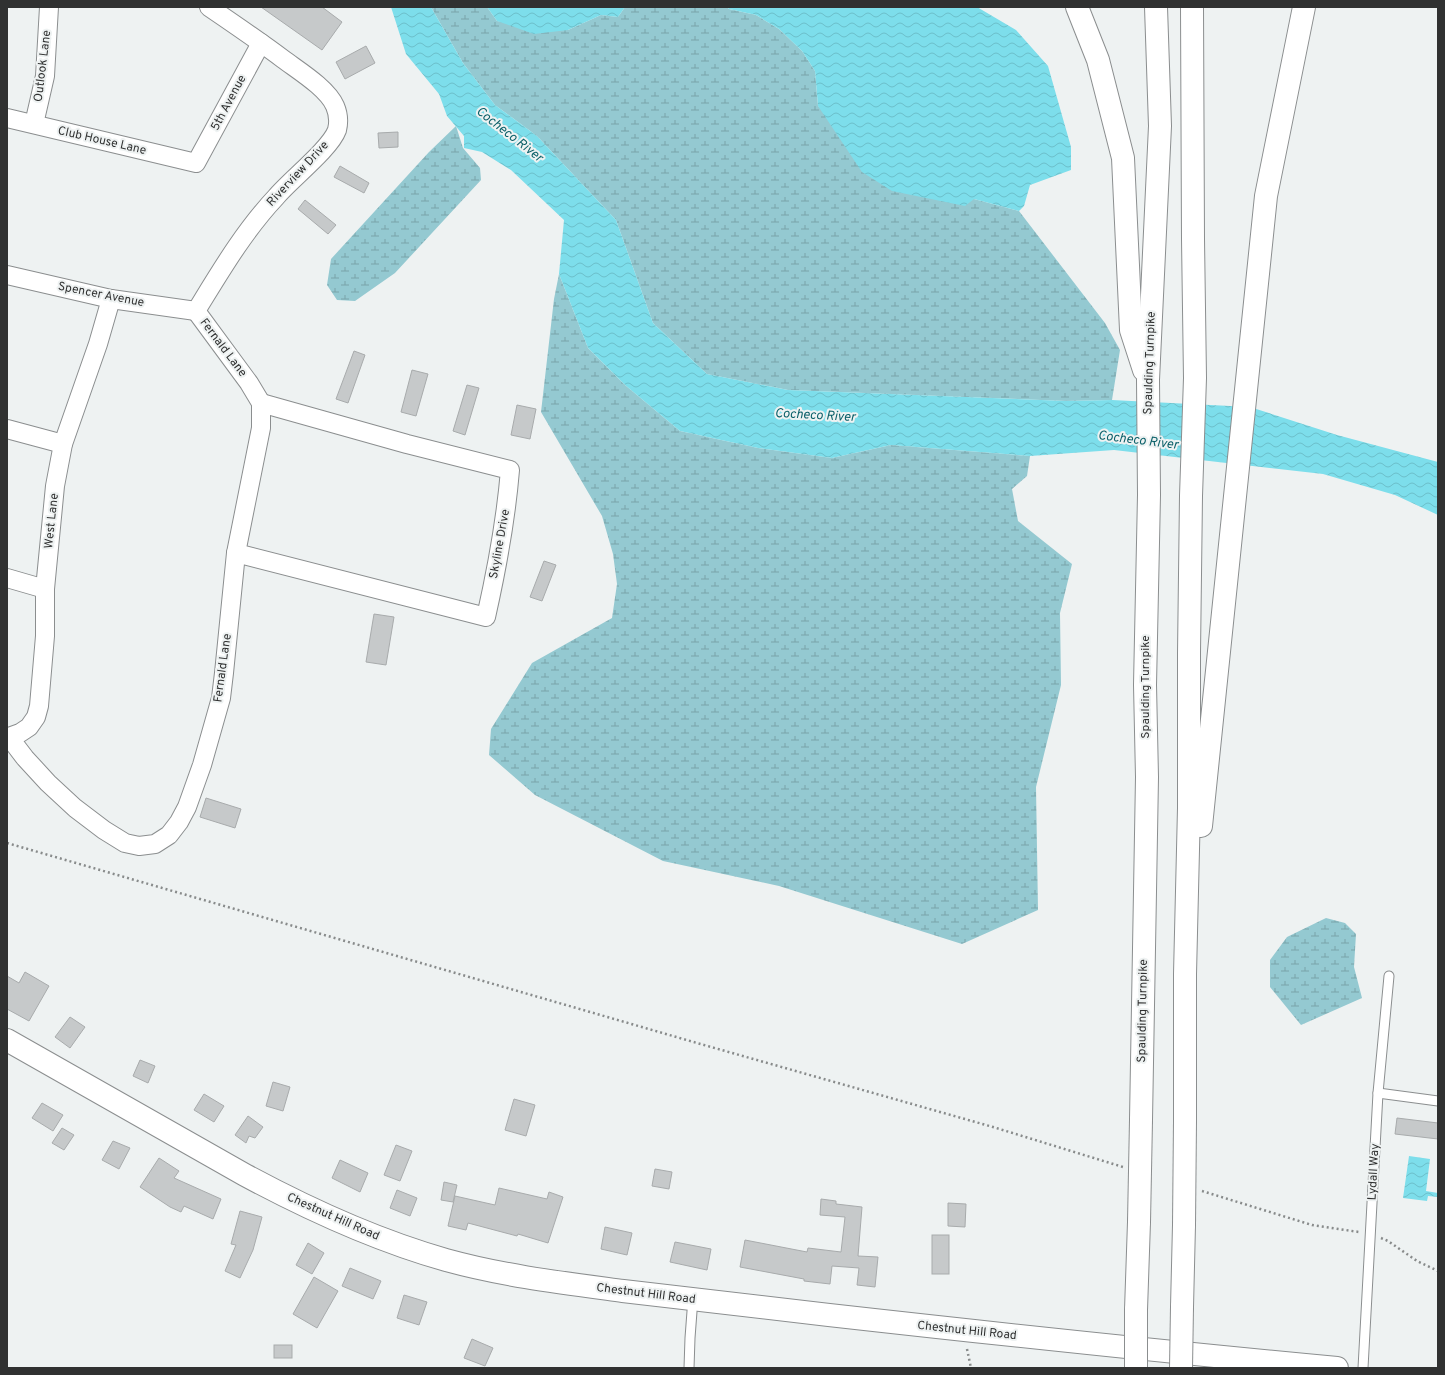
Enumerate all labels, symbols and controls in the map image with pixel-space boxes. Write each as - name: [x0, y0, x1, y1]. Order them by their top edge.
- street label: Outlook Lane: [31, 29, 55, 103]
- street label: 5th Avenue: [208, 72, 250, 134]
- water label: Cocheco River: [472, 104, 547, 167]
- street label: Club House Lane: [56, 123, 148, 159]
- street label: Riverview Drive: [264, 138, 332, 210]
- street label: Spencer Avenue: [57, 279, 145, 311]
- street label: Spaulding Turnpike: [1140, 311, 1160, 415]
- street label: Fernald Lane: [196, 315, 250, 381]
- water label: Cocheco River: [774, 406, 857, 426]
- water label: Cocheco River: [1097, 428, 1180, 454]
- street label: West Lane: [41, 493, 63, 549]
- street label: Skyline Drive: [486, 508, 514, 580]
- street label: Fernald Lane: [210, 633, 236, 703]
- street label: Spaulding Turnpike: [1138, 635, 1154, 739]
- street label: Spaulding Turnpike: [1134, 959, 1152, 1063]
- street label: Lydall Way: [1365, 1143, 1383, 1201]
- street label: Chestnut Hill Road: [284, 1189, 382, 1245]
- street label: Chestnut Hill Road: [595, 1280, 697, 1308]
- street label: Chestnut Hill Road: [917, 1318, 1017, 1344]

